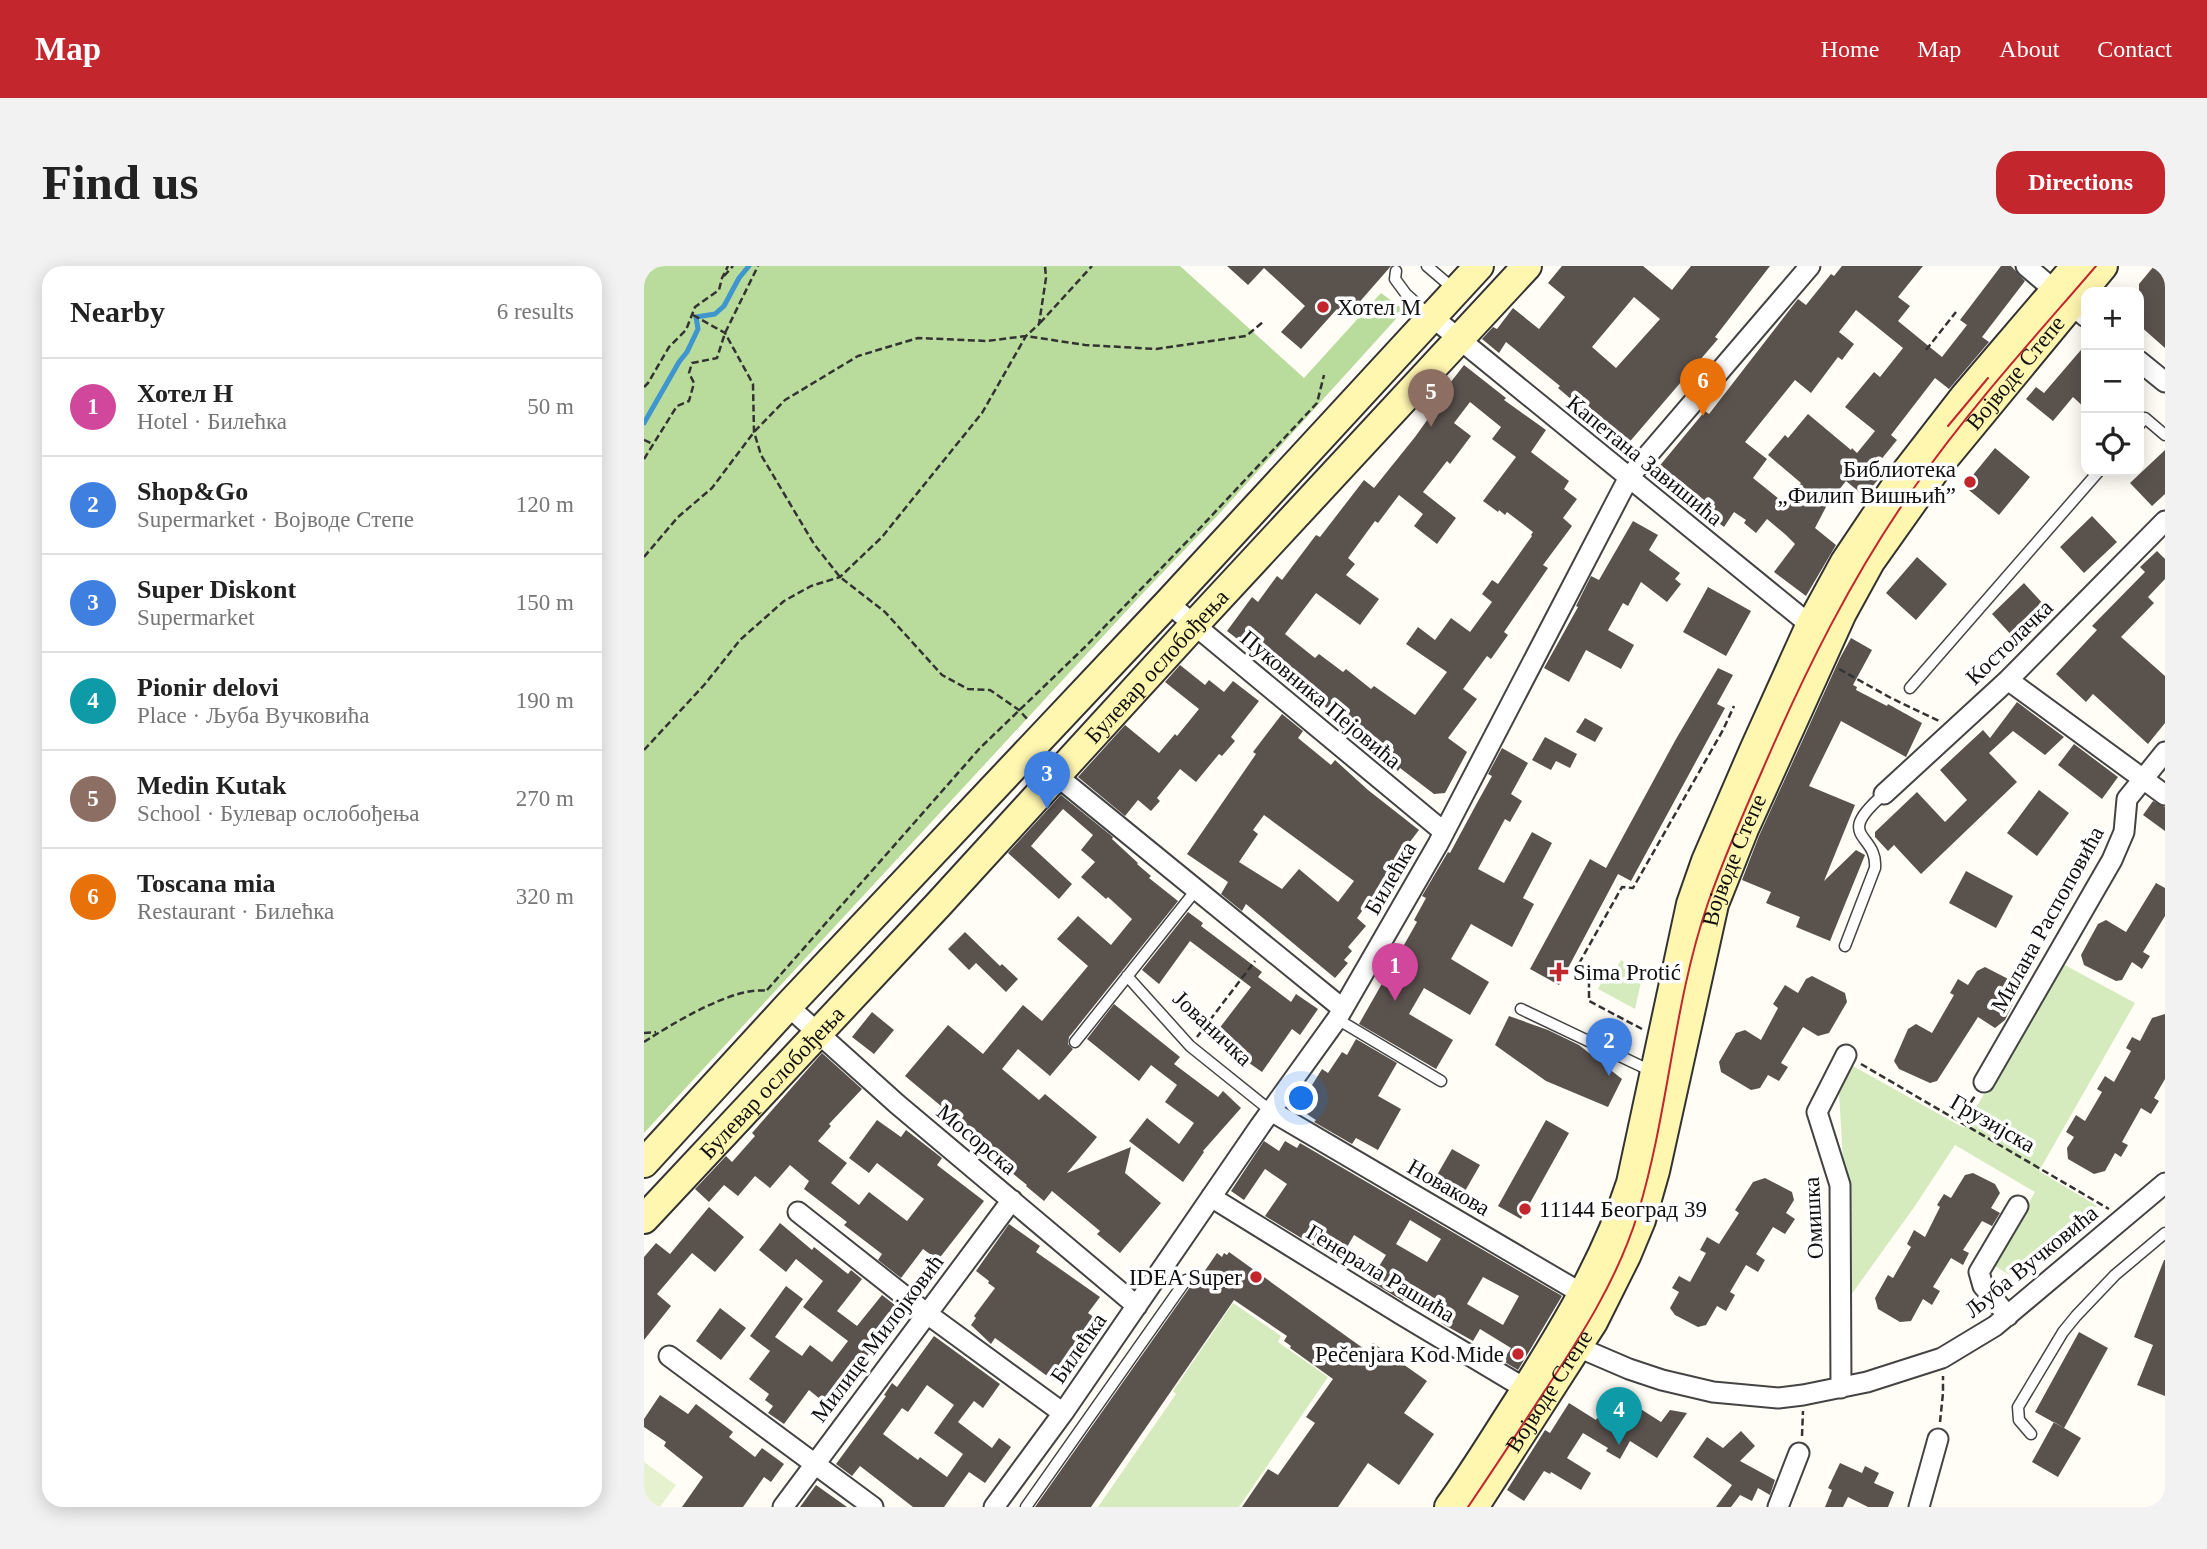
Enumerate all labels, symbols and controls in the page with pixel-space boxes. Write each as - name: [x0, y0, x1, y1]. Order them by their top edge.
- text: Map: [35, 31, 101, 67]
- text: Home: [1821, 36, 1879, 62]
- text: Map: [1917, 36, 1961, 62]
- text: About: [1999, 36, 2059, 62]
- text: Contact: [2097, 36, 2172, 62]
- button: Directions: [1996, 151, 2165, 214]
- text: Find us: [42, 155, 199, 210]
- map controls: [2081, 287, 2144, 476]
- button: +: [2081, 287, 2144, 350]
- text: Nearby: [70, 295, 165, 328]
- place label: Хотел М: [1337, 295, 1421, 320]
- text: 6 results: [497, 299, 574, 324]
- marker: Хотел М: [1315, 299, 1331, 315]
- street label: Војводе Степе: [1961, 311, 2070, 435]
- button: −: [2081, 350, 2144, 413]
- pin: 6: [1680, 358, 1726, 416]
- pin: 5: [1408, 369, 1454, 427]
- text: Хотел Н: [137, 379, 233, 408]
- street label: Капетана Завишића: [1562, 390, 1728, 531]
- text: 1: [87, 394, 99, 419]
- text: 50 m: [527, 394, 574, 419]
- text: Hotel · Билећка: [137, 409, 287, 434]
- button: locate: [2081, 413, 2144, 476]
- place label: Библиотека „Филип Вишњић”: [1777, 457, 1956, 508]
- marker: Библиотека „Филип Вишњић”: [1962, 474, 1978, 490]
- text: Shop&Go: [137, 477, 248, 506]
- text: 2: [87, 492, 99, 517]
- text: 120 m: [516, 492, 574, 517]
- text: Supermarket · Војводе Степе: [137, 507, 414, 532]
- text: Super Diskont: [137, 575, 296, 604]
- street label: Булевар ослобођења: [1080, 584, 1234, 748]
- text: 3: [87, 590, 99, 615]
- text: 150 m: [516, 590, 574, 615]
- street label: Костолачка: [1961, 595, 2058, 690]
- text: Supermarket: [137, 605, 255, 630]
- street label: Пуковника Пејовића: [1235, 625, 1406, 774]
- text: Pionir delovi: [137, 673, 279, 702]
- text: 4: [87, 688, 99, 713]
- text: 190 m: [516, 688, 574, 713]
- text: Place · Љуба Вучковића: [137, 703, 369, 728]
- pin: 3: [1024, 751, 1070, 809]
- text: Medin Kutak: [137, 771, 287, 800]
- text: 5: [87, 786, 99, 811]
- text: 270 m: [516, 786, 574, 811]
- street label: Војводе Степе: [1697, 790, 1771, 929]
- text: School · Булевар ослобођења: [137, 801, 420, 826]
- street label: Милана Распоповића: [1986, 822, 2109, 1016]
- street label: Билећка: [1360, 837, 1421, 919]
- text: Toscana mia: [137, 869, 275, 898]
- text: 6: [87, 884, 99, 909]
- text: 320 m: [516, 884, 574, 909]
- text: Restaurant · Билећка: [137, 899, 334, 924]
- pin: 1: [1372, 943, 1418, 1001]
- place label: Sima Protić: [1573, 960, 1681, 985]
- marker: Sima Protić: [1551, 964, 1567, 980]
- street label: Јованичка: [1168, 986, 1257, 1071]
- street label: Булевар ослобођења: [695, 1001, 849, 1164]
- pin: 2: [1586, 1018, 1632, 1076]
- your location: [1284, 1081, 1318, 1115]
- street label: Грузијска: [1946, 1089, 2040, 1158]
- street label: Мосорска: [932, 1099, 1022, 1180]
- street label: Новакова: [1403, 1154, 1494, 1221]
- street label: Омишка: [1799, 1176, 1828, 1260]
- place label: 11144 Београд 39: [1539, 1197, 1707, 1222]
- street label: Љуба Вучковића: [1960, 1200, 2103, 1323]
- marker: 11144 Београд 39: [1517, 1201, 1533, 1217]
- street label: Генерала Рашића: [1302, 1219, 1459, 1327]
- street label: Милице Милојковић: [806, 1249, 949, 1427]
- place label: IDEA Super: [1129, 1265, 1242, 1290]
- marker: IDEA Super: [1248, 1269, 1264, 1285]
- street label: Билећка: [1045, 1308, 1112, 1388]
- street label: Војводе Степе: [1501, 1325, 1598, 1457]
- place label: Pečenjara Kod Mide: [1315, 1342, 1504, 1367]
- marker: Pečenjara Kod Mide: [1510, 1346, 1526, 1362]
- pin: 4: [1596, 1387, 1642, 1445]

